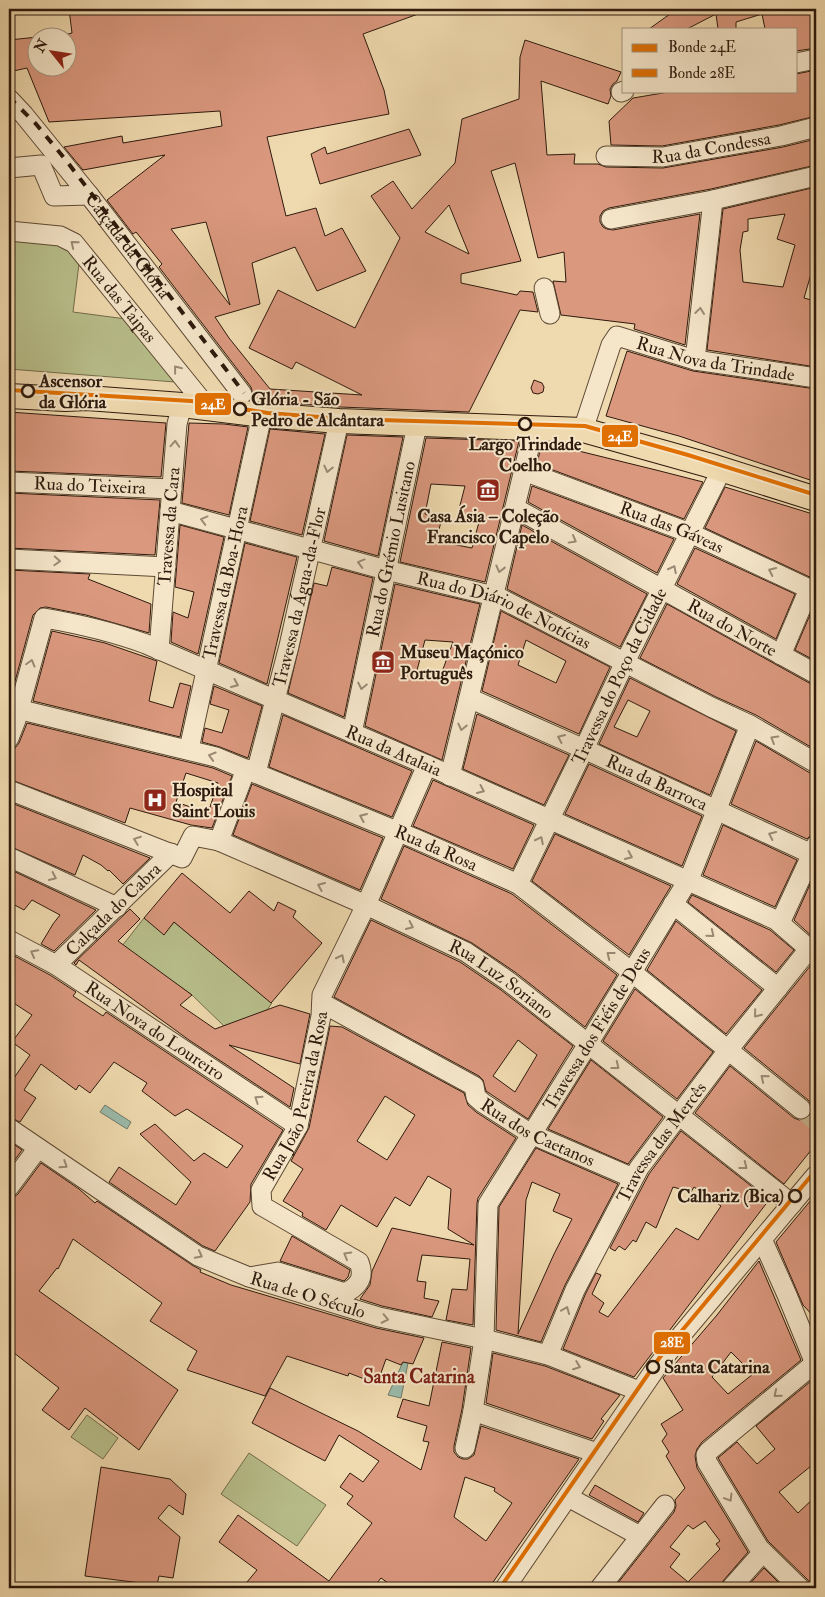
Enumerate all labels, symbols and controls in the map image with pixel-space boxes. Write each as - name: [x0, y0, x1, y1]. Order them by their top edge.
- north arrow: [28, 28, 78, 78]
- legend: [622, 28, 798, 92]
- text: N: [30, 36, 52, 56]
- text: Bonde 24E: [668, 38, 736, 57]
- text: Bonde 28E: [668, 64, 735, 83]
- street label: Rua da Condessa: [652, 127, 773, 169]
- street label: Calçada da Glória: [80, 189, 176, 304]
- one-way arrow: [71, 241, 80, 249]
- street label: Rua das Taipas: [77, 251, 161, 348]
- one-way arrow: [694, 307, 705, 315]
- street label: Rua Nova da Trindade: [634, 332, 797, 387]
- one-way arrow: [174, 366, 182, 375]
- place label: Ascensor da Glória: [38, 370, 107, 414]
- marker: Ascensor da Glória: [21, 384, 35, 398]
- place label: Glória - São Pedro de Alcântara: [251, 388, 384, 432]
- line badge: 24E: [194, 392, 232, 416]
- text: 24E: [201, 396, 225, 413]
- marker: Glória - São Pedro de Alcântara: [233, 402, 247, 416]
- marker: Largo Trindade Coelho: [518, 417, 532, 431]
- line badge: 24E: [601, 424, 639, 448]
- text: 24E: [608, 428, 632, 445]
- place label: Largo Trindade Coelho: [468, 433, 582, 477]
- one-way arrow: [170, 440, 181, 448]
- street label: Rua do Grémio Lusitano: [362, 459, 421, 639]
- one-way arrow: [323, 464, 334, 473]
- street label: Travessa da Cara: [153, 466, 186, 586]
- street label: Rua do Teixeira: [33, 472, 147, 500]
- museum icon: Casa Ásia – Coleção Francisco Capelo: [475, 477, 501, 503]
- street label: Rua das Gáveas: [616, 497, 727, 559]
- street label: Travessa da Boa-Hora: [198, 503, 254, 662]
- place label: Casa Ásia – Coleção Francisco Capelo: [417, 504, 559, 549]
- street label: Travessa da Água-da-Flor: [268, 505, 332, 690]
- one-way arrow: [200, 515, 209, 526]
- one-way arrow: [567, 534, 576, 544]
- one-way arrow: [54, 556, 62, 567]
- one-way arrow: [357, 558, 366, 568]
- one-way arrow: [495, 564, 506, 573]
- one-way arrow: [666, 565, 676, 574]
- street label: Rua do Diário de Notícias: [414, 567, 594, 655]
- one-way arrow: [768, 567, 777, 578]
- street label: Travessa do Poço da Cidade: [567, 584, 673, 769]
- street label: Rua do Norte: [683, 594, 781, 662]
- place label: Museu Maçónico Português: [399, 641, 524, 685]
- museum icon: Museu Maçónico Português: [370, 649, 396, 675]
- one-way arrow: [26, 659, 36, 668]
- one-way arrow: [230, 677, 239, 688]
- one-way arrow: [357, 681, 368, 690]
- street label: Rua da Atalaia: [342, 720, 445, 782]
- one-way arrow: [457, 722, 468, 731]
- one-way arrow: [557, 734, 566, 745]
- one-way arrow: [770, 735, 779, 745]
- street label: Rua da Barroca: [602, 750, 712, 817]
- one-way arrow: [208, 752, 217, 762]
- place label: Hospital Saint Louis: [172, 779, 255, 823]
- one-way arrow: [476, 783, 485, 794]
- hospital icon: Hospital Saint Louis: [142, 787, 168, 813]
- one-way arrow: [359, 813, 367, 823]
- street label: Rua da Rosa: [391, 820, 481, 877]
- one-way arrow: [768, 831, 777, 842]
- one-way arrow: [134, 836, 142, 846]
- one-way arrow: [534, 836, 544, 845]
- one-way arrow: [624, 849, 633, 860]
- street label: Calçada do Cabra: [61, 857, 167, 961]
- one-way arrow: [48, 871, 57, 882]
- one-way arrow: [317, 881, 326, 892]
- one-way arrow: [405, 919, 414, 930]
- one-way arrow: [705, 929, 714, 937]
- street label: Rua Luz Soriano: [445, 935, 558, 1025]
- street label: Travessa dos Fiéis de Deus: [538, 943, 656, 1115]
- one-way arrow: [30, 949, 39, 959]
- one-way arrow: [607, 952, 616, 960]
- one-way arrow: [334, 954, 345, 963]
- street label: Rua Nova do Loureiro: [80, 976, 229, 1086]
- one-way arrow: [754, 1008, 762, 1017]
- street label: Rua João Pereira da Rosa: [258, 1010, 333, 1185]
- one-way arrow: [610, 1060, 619, 1068]
- one-way arrow: [760, 1075, 769, 1084]
- street label: Travessa das Mercês: [612, 1078, 712, 1207]
- street label: Rua dos Caetanos: [476, 1093, 598, 1172]
- one-way arrow: [254, 1096, 263, 1105]
- one-way arrow: [58, 1159, 67, 1168]
- one-way arrow: [738, 1160, 747, 1168]
- place label: Calhariz (Bica): [677, 1185, 784, 1208]
- marker: Calhariz (Bica): [788, 1189, 802, 1203]
- one-way arrow: [194, 1249, 203, 1259]
- one-way arrow: [343, 1251, 352, 1261]
- street label: Rua de O Século: [247, 1267, 368, 1324]
- one-way arrow: [560, 1306, 571, 1315]
- one-way arrow: [381, 1313, 390, 1323]
- line badge: 28E: [653, 1331, 691, 1355]
- text: 28E: [660, 1334, 684, 1351]
- place label: Santa Catarina: [664, 1356, 770, 1379]
- one-way arrow: [572, 1360, 581, 1371]
- marker: Santa Catarina: [646, 1360, 660, 1374]
- district label: Santa Catarina: [363, 1365, 476, 1389]
- one-way arrow: [774, 1389, 783, 1398]
- one-way arrow: [723, 1492, 732, 1501]

